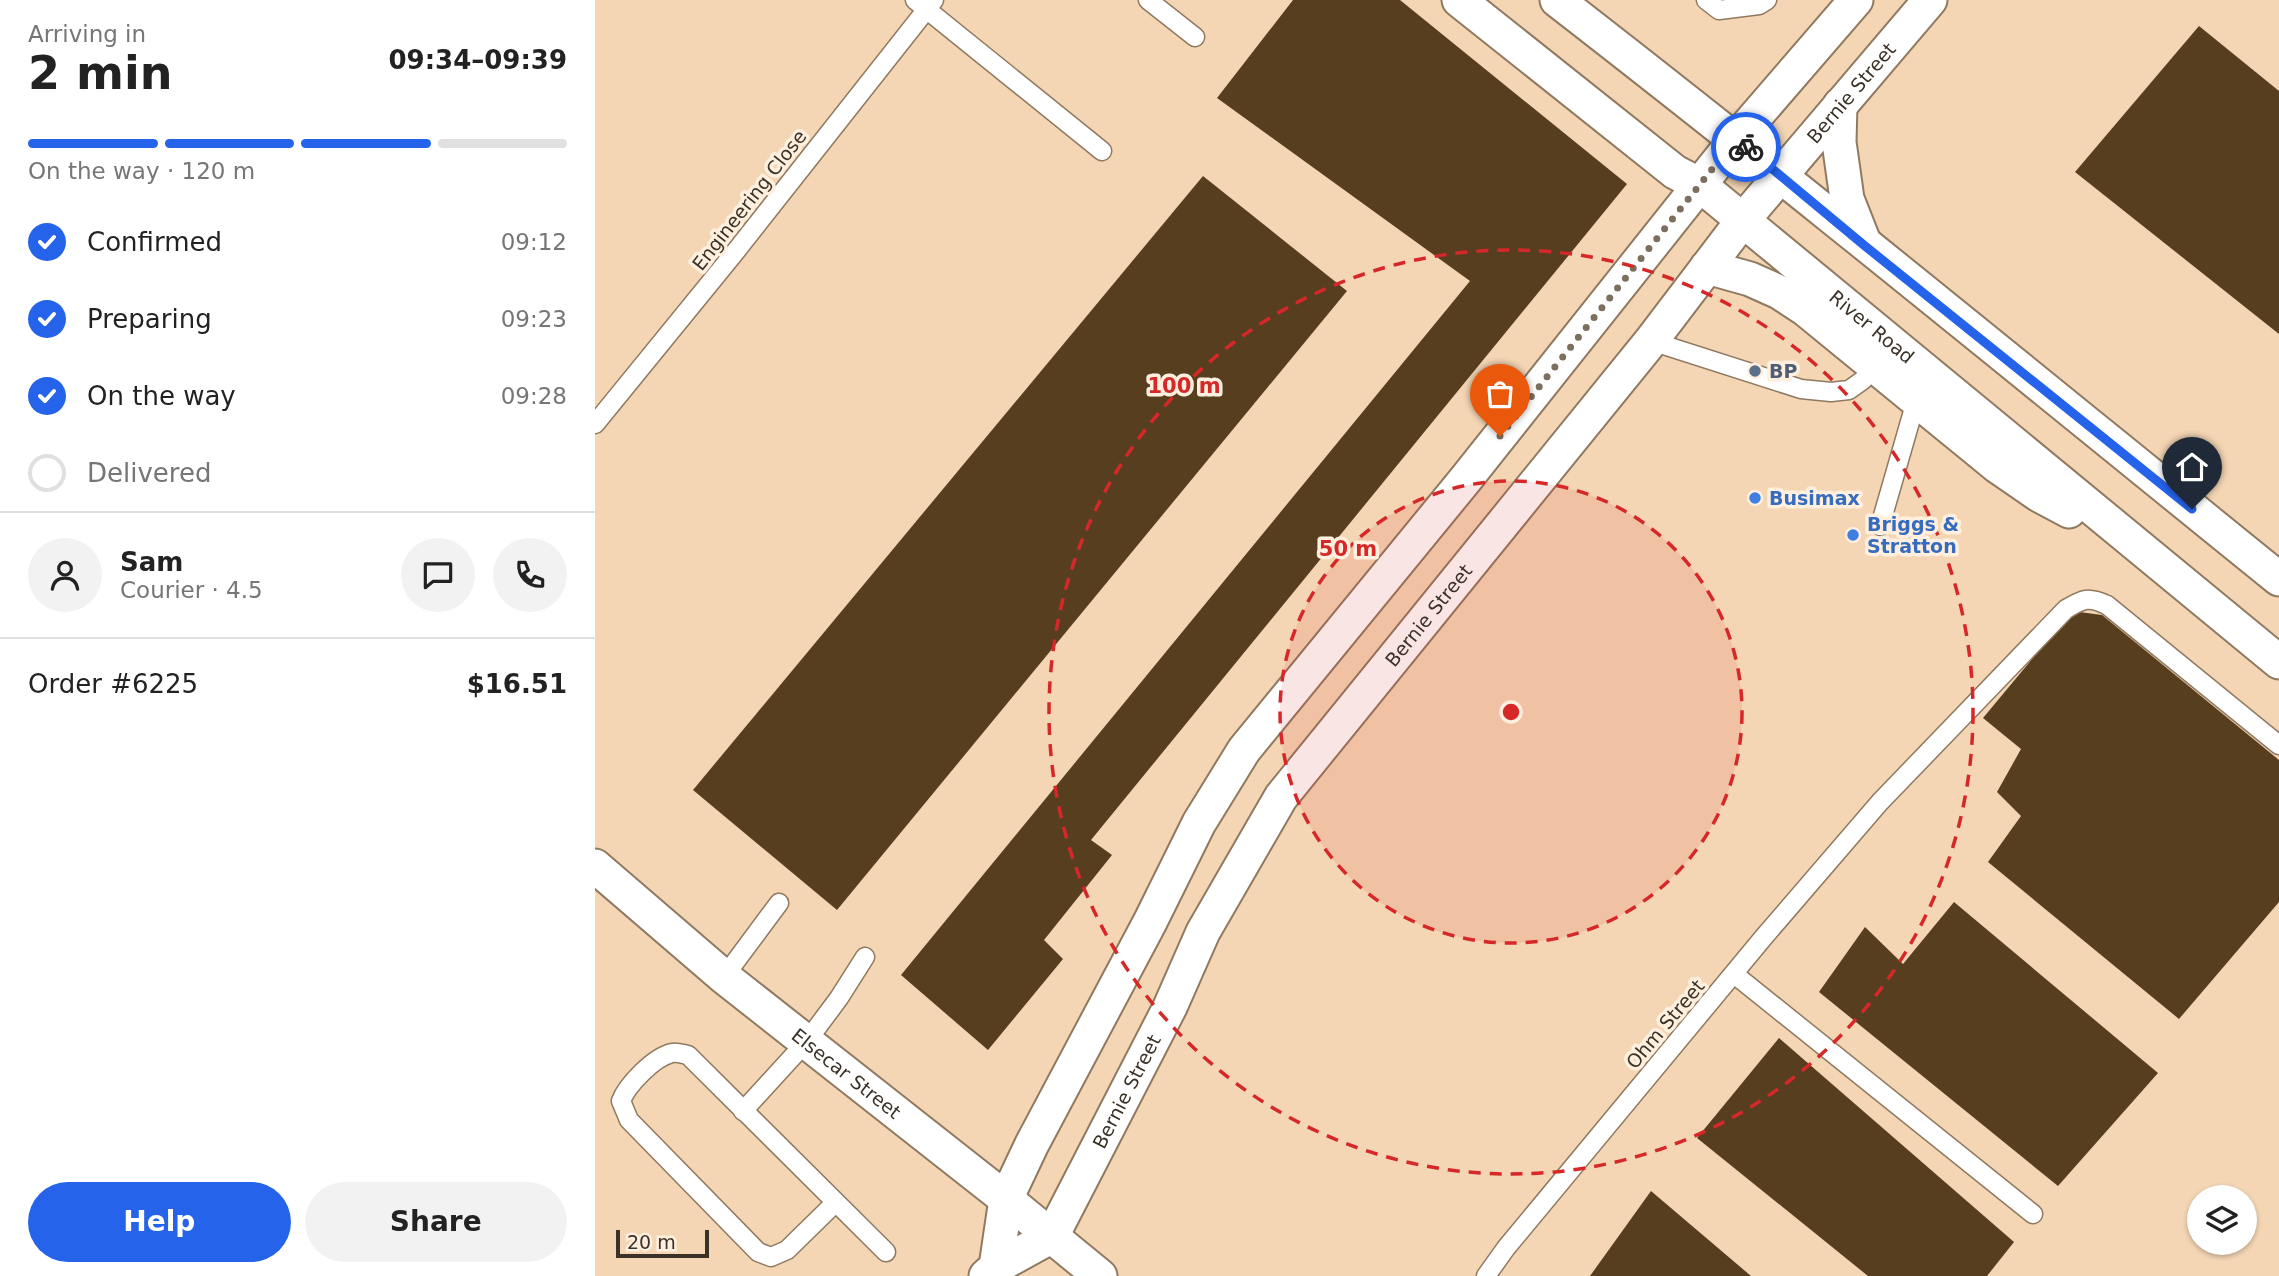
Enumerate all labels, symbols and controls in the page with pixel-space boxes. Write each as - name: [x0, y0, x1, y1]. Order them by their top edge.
- text: Arriving in: [28, 21, 146, 47]
- street label: Bernie Street: [1802, 38, 1900, 148]
- text: 09:34–09:39: [388, 45, 567, 75]
- text: 2 min: [28, 46, 172, 100]
- courier: [1711, 112, 1781, 182]
- street label: Engineering Close: [687, 126, 811, 274]
- icon: bike: [1727, 128, 1765, 166]
- text: On the way · 120 m: [28, 158, 255, 184]
- icon: check: [28, 223, 66, 261]
- text: Confirmed: [87, 227, 222, 257]
- text: 09:12: [501, 229, 567, 255]
- street label: River Road: [1825, 285, 1919, 368]
- icon: check: [28, 300, 66, 338]
- text: Preparing: [87, 304, 212, 334]
- text: 09:23: [501, 306, 567, 332]
- place label: BP: [1769, 360, 1797, 382]
- marker: BP: [1747, 363, 1763, 379]
- pin: [1470, 364, 1530, 436]
- text: 100 m: [1147, 374, 1221, 398]
- icon: bag: [1481, 375, 1519, 413]
- icon: check: [28, 377, 66, 415]
- text: On the way: [87, 381, 236, 411]
- text: 09:28: [501, 383, 567, 409]
- pin: [2162, 437, 2222, 509]
- icon: home: [2173, 448, 2211, 486]
- text: Delivered: [87, 458, 211, 488]
- place label: Busimax: [1769, 487, 1860, 509]
- marker: Busimax: [1747, 490, 1763, 506]
- place label: Briggs & Stratton: [1867, 513, 1959, 557]
- marker: Briggs & Stratton: [1845, 527, 1861, 543]
- text: 50 m: [1319, 537, 1377, 561]
- button: person: [28, 538, 102, 612]
- button: chat: [401, 538, 475, 612]
- button: phone: [493, 538, 567, 612]
- text: Sam: [120, 547, 183, 577]
- street label: Bernie Street: [1381, 560, 1476, 671]
- text: Courier · 4.5: [120, 577, 263, 603]
- text: Order #6225: [28, 669, 198, 699]
- text: $16.51: [467, 669, 567, 699]
- centre of rings: [1499, 700, 1523, 724]
- street label: Ohm Street: [1621, 975, 1709, 1073]
- street label: Elsecar Street: [788, 1024, 905, 1123]
- street label: Bernie Street: [1088, 1031, 1165, 1152]
- button: Help: [28, 1182, 291, 1262]
- button: Share: [305, 1182, 567, 1262]
- map controls: [2187, 1185, 2257, 1255]
- button: layers: [2187, 1185, 2257, 1255]
- scale bar: [616, 1227, 709, 1259]
- text: 20 m: [627, 1231, 676, 1253]

